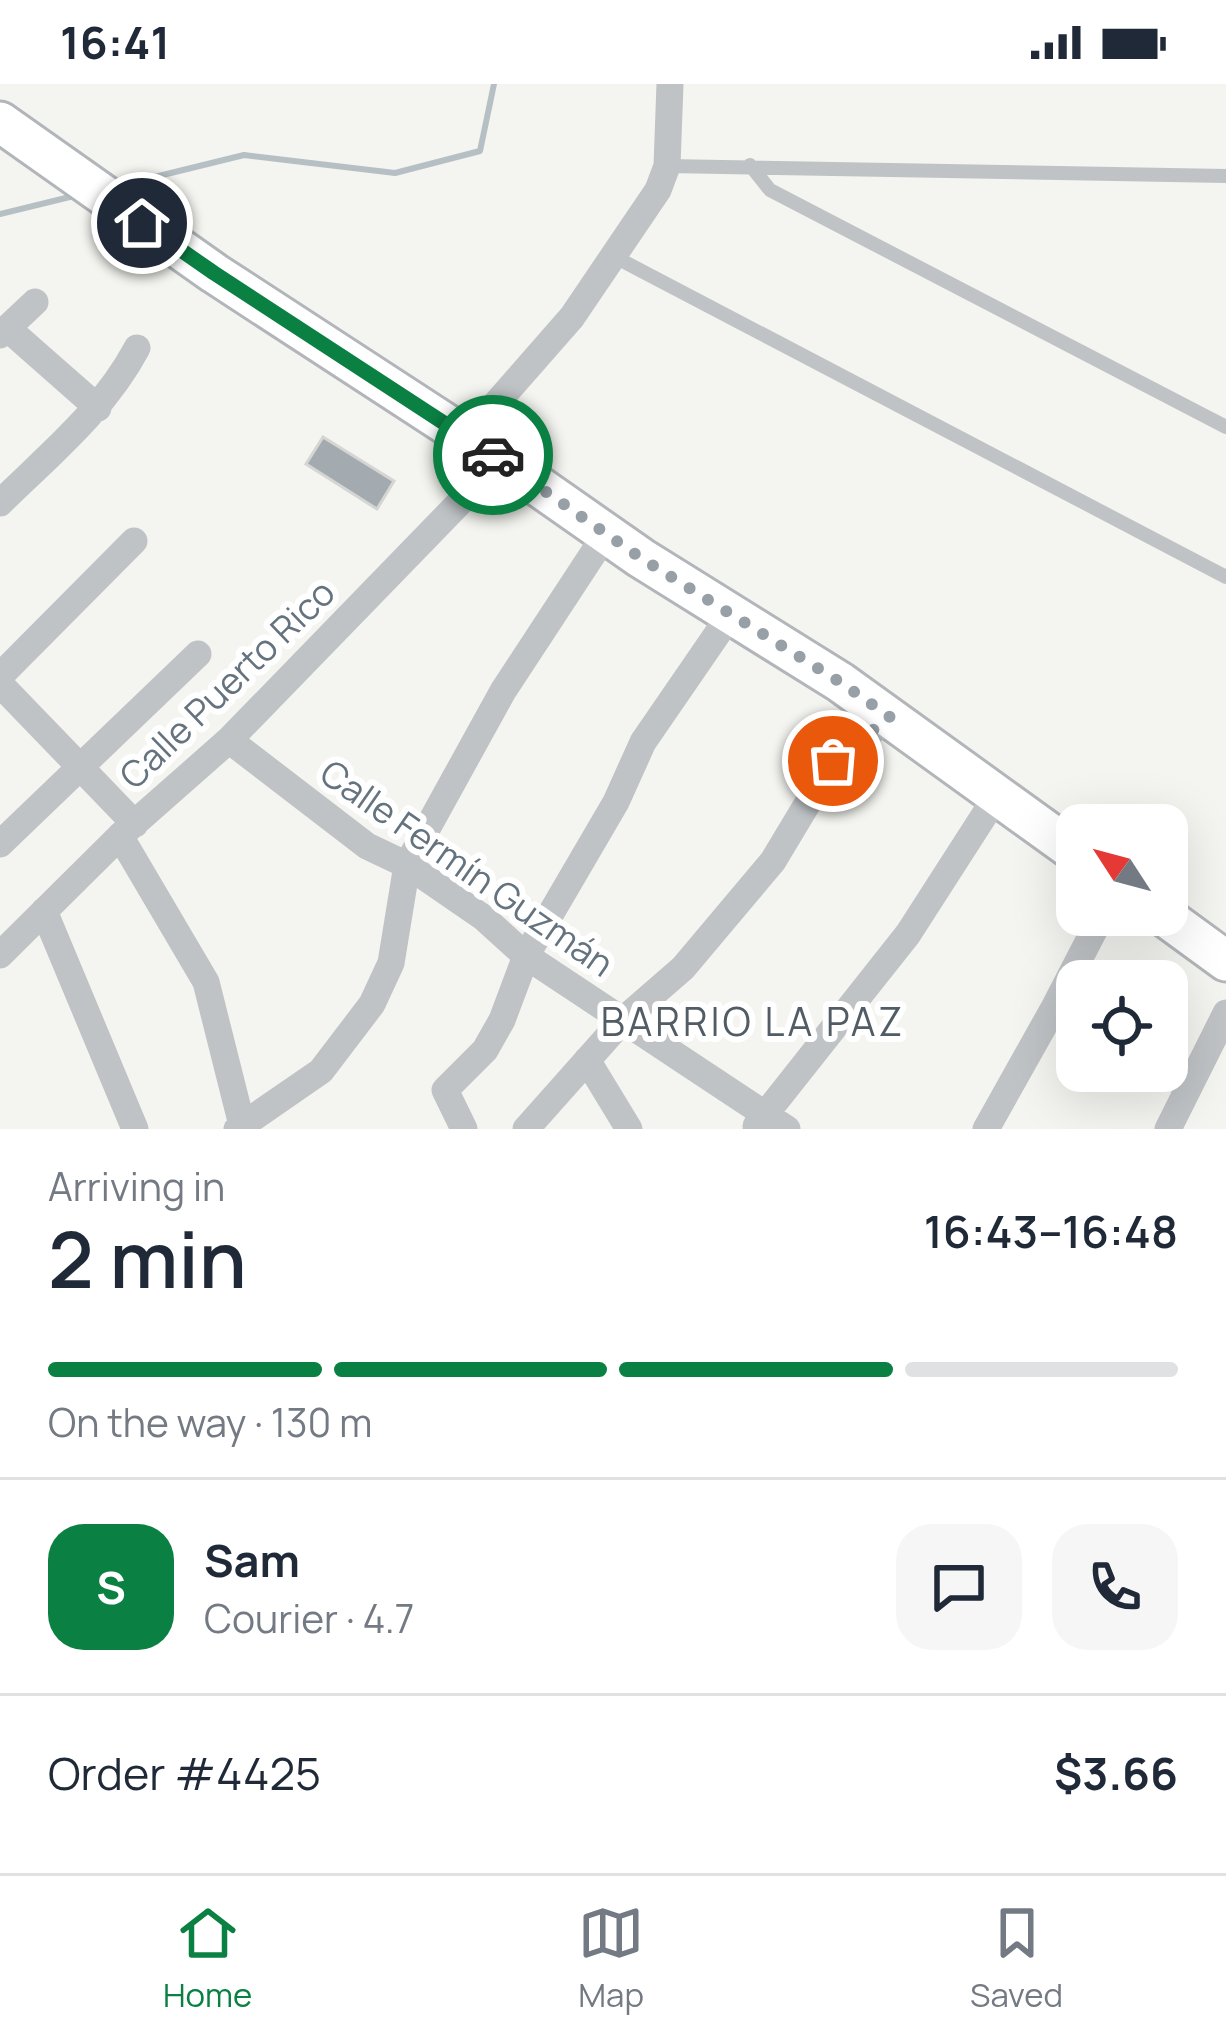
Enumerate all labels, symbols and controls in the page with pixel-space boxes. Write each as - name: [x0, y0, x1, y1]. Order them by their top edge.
- text: 16:41: [60, 11, 170, 73]
- pin: [91, 172, 193, 274]
- icon: home: [109, 190, 175, 256]
- courier: [433, 395, 553, 515]
- icon: car: [460, 422, 526, 488]
- street label: Calle Puerto Rico: [108, 568, 345, 799]
- pin: [782, 710, 884, 812]
- icon: bag: [800, 728, 866, 794]
- street label: Calle Fermín Guzmán: [311, 748, 624, 987]
- north arrow: [1056, 804, 1188, 936]
- map controls: [1056, 804, 1188, 1092]
- button: locate: [1056, 960, 1188, 1092]
- district label: BARRIO LA PAZ: [601, 994, 905, 1048]
- text: Arriving in: [48, 1159, 225, 1213]
- text: 16:43–16:48: [924, 1200, 1178, 1262]
- text: 2 min: [48, 1205, 247, 1311]
- text: On the way · 130 m: [48, 1395, 372, 1449]
- button: chat: [896, 1524, 1022, 1650]
- button: phone: [1052, 1524, 1178, 1650]
- text: Sam: [204, 1529, 300, 1591]
- text: S: [96, 1556, 126, 1618]
- text: Courier · 4.7: [204, 1591, 414, 1645]
- text: Order #4425: [48, 1742, 321, 1804]
- text: $3.66: [1054, 1742, 1178, 1804]
- tab: Home: [163, 1900, 252, 2017]
- tab: Map: [578, 1900, 644, 2017]
- tab: Saved: [970, 1900, 1063, 2017]

